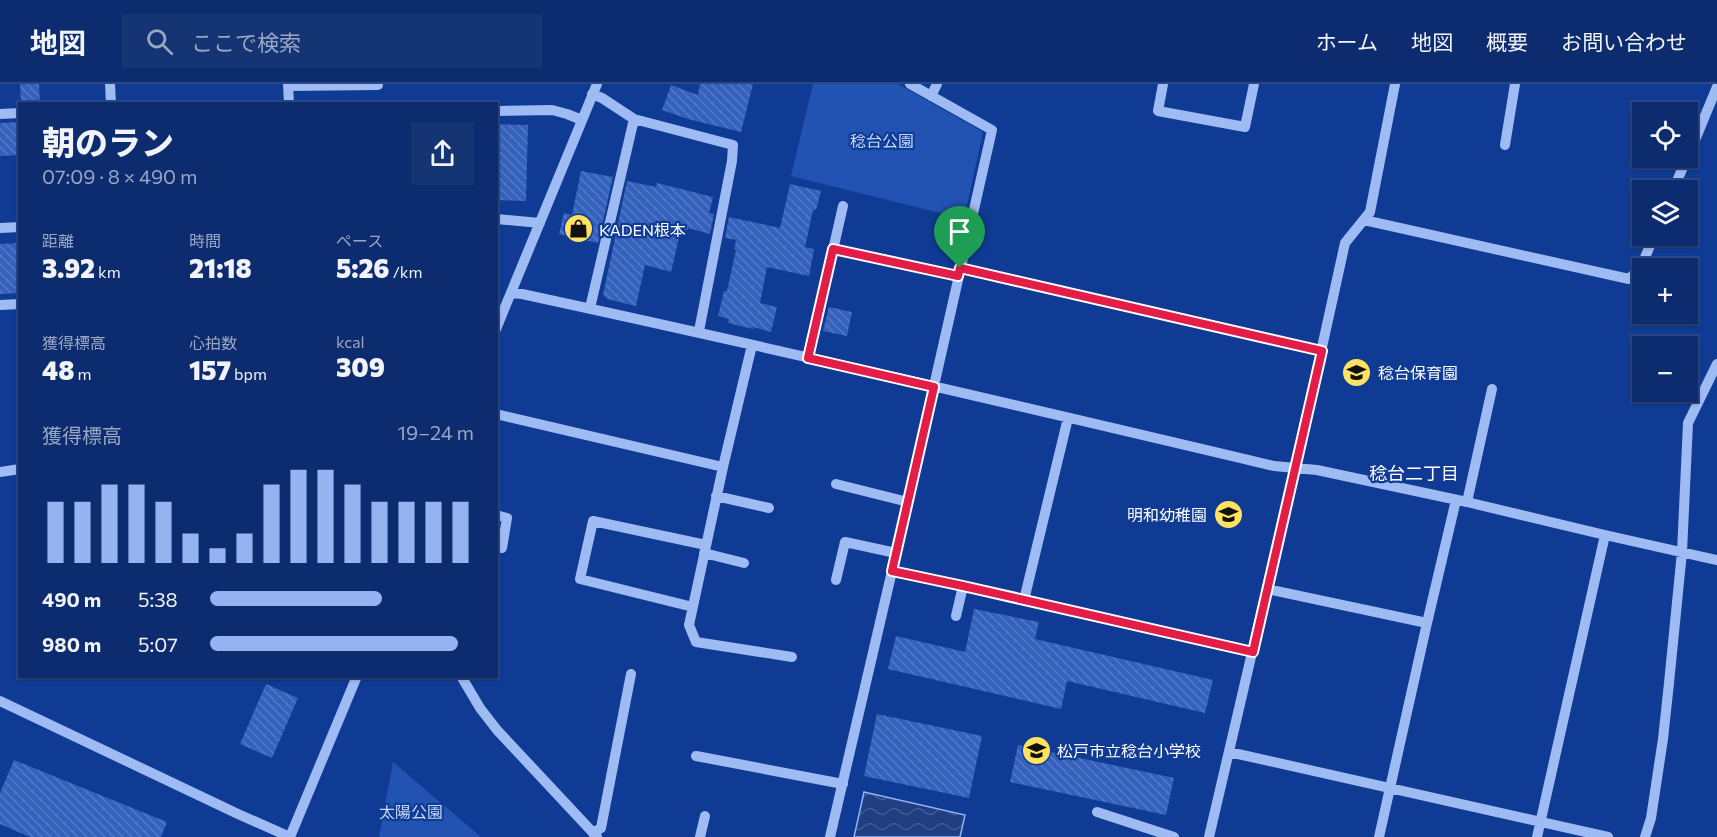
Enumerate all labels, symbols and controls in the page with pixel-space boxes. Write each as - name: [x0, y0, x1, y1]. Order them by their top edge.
- search box: [122, 14, 542, 68]
- text: 地図: [30, 25, 86, 59]
- icon: search: [143, 25, 176, 58]
- text: ここで検索: [191, 29, 301, 56]
- text: ホーム: [1316, 29, 1378, 54]
- text: 地図: [1411, 29, 1453, 54]
- text: 概要: [1486, 29, 1528, 54]
- text: お問い合わせ: [1561, 29, 1687, 54]
- map controls: [1632, 102, 1698, 402]
- button: locate: [1632, 102, 1698, 168]
- text: 朝のラン: [42, 121, 174, 162]
- button: share: [411, 122, 474, 185]
- park label: 稔台公園: [850, 131, 914, 150]
- text: 07:09 · 8 × 490 m: [42, 164, 197, 188]
- button: layers: [1632, 180, 1698, 246]
- pin: [934, 206, 985, 268]
- shop icon: KADEN根本: [562, 213, 594, 245]
- icon: arrive: [943, 215, 976, 248]
- place label: KADEN根本: [599, 220, 686, 239]
- text: 距離: [42, 231, 74, 250]
- text: 時間: [189, 231, 221, 250]
- text: ペース: [336, 231, 383, 250]
- text: 3.92: [42, 252, 95, 283]
- text: 21:18: [189, 252, 252, 283]
- text: 5:26: [336, 252, 390, 283]
- button: +: [1632, 258, 1698, 324]
- text: km: [95, 262, 121, 281]
- text: /km: [390, 262, 422, 281]
- text: kcal: [336, 332, 365, 351]
- text: 獲得標高: [42, 333, 106, 352]
- text: 心拍数: [189, 333, 237, 352]
- button: −: [1632, 336, 1698, 402]
- text: 309: [336, 351, 385, 382]
- text: 48: [42, 354, 74, 385]
- text: 157: [189, 354, 231, 385]
- school or university icon: 稔台保育園: [1341, 356, 1373, 388]
- place label: 稔台保育園: [1378, 363, 1458, 382]
- text: m: [74, 364, 91, 383]
- text: bpm: [231, 364, 267, 383]
- text: 19–24 m: [398, 420, 474, 444]
- text: 獲得標高: [42, 423, 122, 447]
- district label: 稔台二丁目: [1369, 462, 1459, 484]
- school or university icon: 明和幼稚園: [1212, 498, 1244, 530]
- place label: 明和幼稚園: [1127, 505, 1207, 524]
- text: 490 m: [42, 587, 101, 611]
- text: 5:38: [138, 587, 178, 611]
- text: 980 m: [42, 632, 101, 656]
- text: 5:07: [138, 632, 178, 656]
- school or university icon: 松戸市立稔台小学校: [1020, 734, 1052, 766]
- place label: 松戸市立稔台小学校: [1057, 741, 1201, 760]
- park label: 太陽公園: [379, 802, 443, 821]

